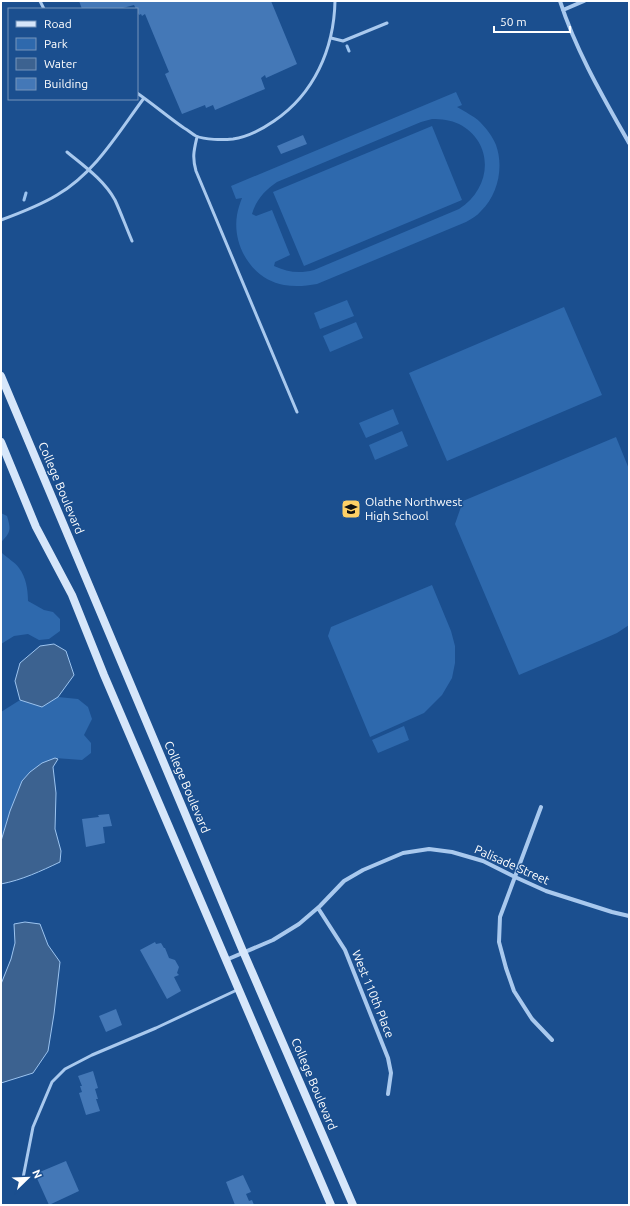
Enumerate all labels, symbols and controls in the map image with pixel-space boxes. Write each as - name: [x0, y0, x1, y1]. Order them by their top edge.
- legend: [8, 8, 138, 100]
- scale bar: [494, 8, 570, 34]
- text: 50 m: [500, 15, 527, 28]
- text: Road: [44, 17, 72, 30]
- text: Park: [44, 37, 68, 50]
- text: Water: [44, 57, 77, 70]
- text: Building: [44, 77, 88, 90]
- street label: College Boulevard: [36, 440, 87, 536]
- place label: Olathe Northwest High School: [365, 495, 462, 522]
- school or university icon: Olathe Northwest High School: [340, 498, 362, 520]
- street label: College Boulevard: [162, 739, 213, 835]
- street label: Palisade Street: [473, 842, 552, 887]
- street label: West 110th Place: [350, 948, 397, 1040]
- street label: College Boulevard: [289, 1036, 340, 1132]
- north arrow: [8, 1158, 48, 1198]
- text: N: [30, 1168, 44, 1180]

